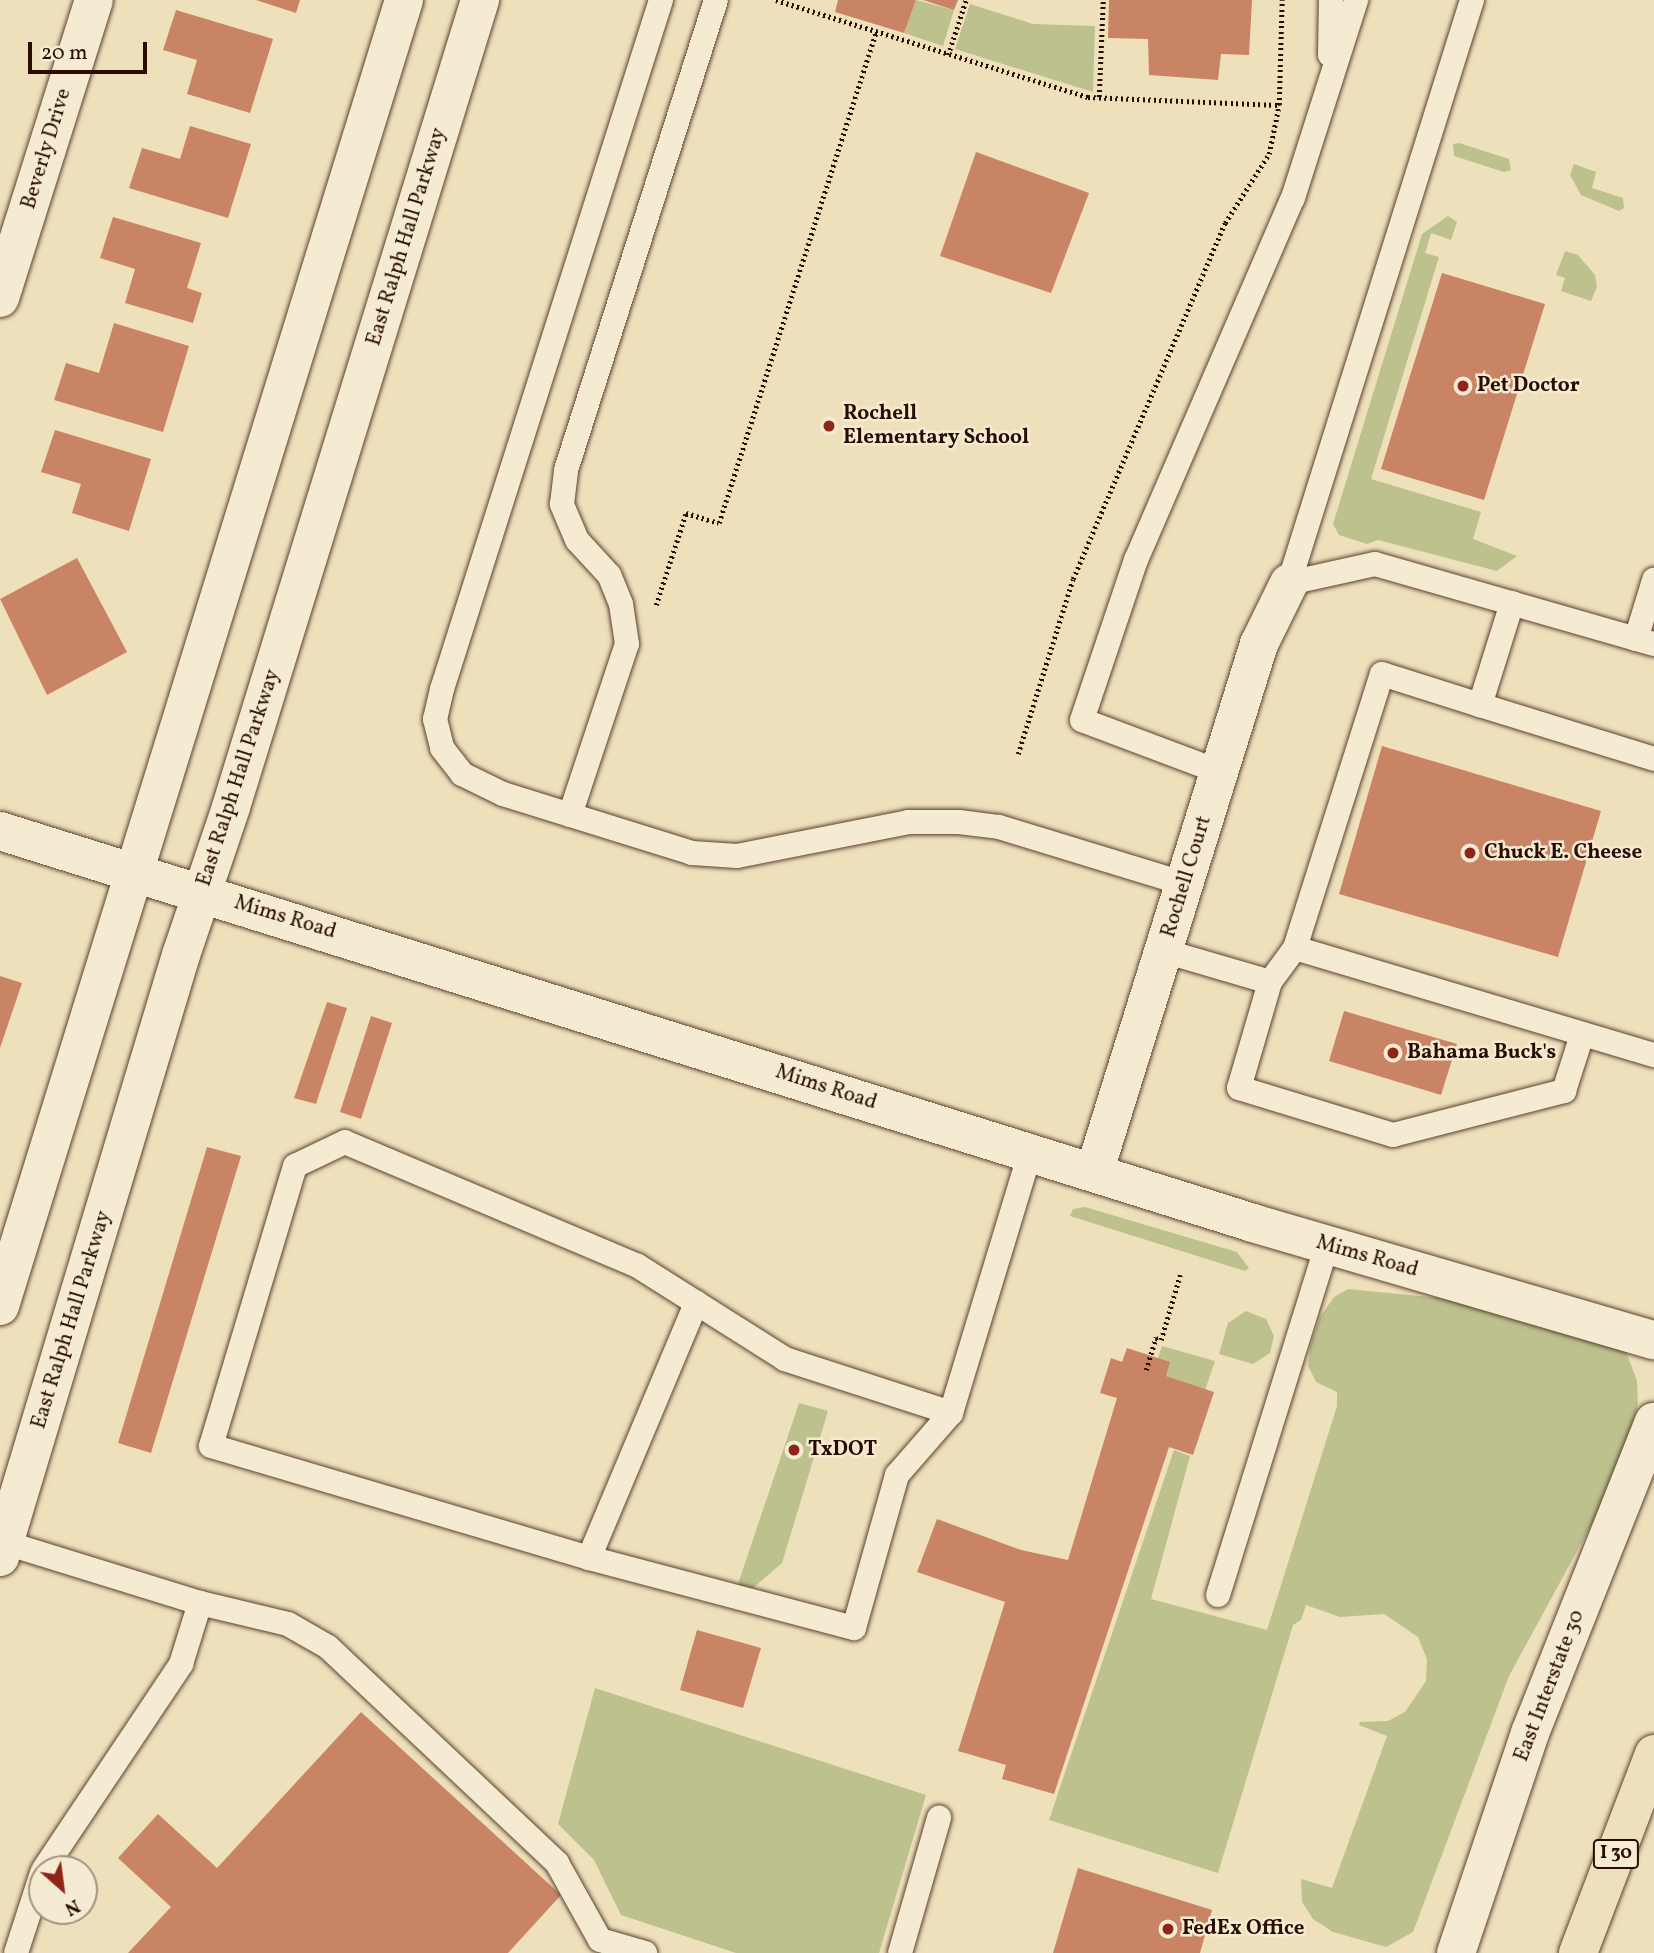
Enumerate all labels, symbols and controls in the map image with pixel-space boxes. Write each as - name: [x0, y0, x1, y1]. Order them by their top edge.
- scale bar: [32, 28, 150, 72]
- text: 20 m: [41, 39, 87, 68]
- street label: Beverly Drive: [17, 85, 77, 213]
- street label: East Ralph Hall Parkway: [362, 125, 452, 349]
- place label: Pet Doctor: [1477, 373, 1580, 399]
- marker: Pet Doctor: [1455, 378, 1471, 394]
- place label: Rochell Elementary School: [843, 401, 1029, 451]
- marker: Rochell Elementary School: [821, 418, 837, 434]
- street label: East Ralph Hall Parkway: [192, 666, 286, 890]
- street label: Rochell Court: [1157, 813, 1217, 941]
- place label: Chuck E. Cheese: [1484, 840, 1642, 866]
- marker: Chuck E. Cheese: [1462, 845, 1478, 861]
- street label: Mims Road: [231, 891, 339, 945]
- place label: Bahama Buck's: [1407, 1040, 1556, 1066]
- marker: Bahama Buck's: [1385, 1045, 1401, 1061]
- street label: Mims Road: [772, 1060, 880, 1116]
- street label: East Ralph Hall Parkway: [27, 1208, 117, 1432]
- street label: Mims Road: [1313, 1230, 1421, 1284]
- place label: TxDOT: [808, 1437, 877, 1463]
- marker: TxDOT: [786, 1442, 802, 1458]
- street label: East Interstate 30: [1510, 1607, 1590, 1765]
- road number: I 30: [1592, 1838, 1640, 1870]
- north arrow: [28, 1855, 98, 1925]
- text: N: [60, 1892, 84, 1921]
- place label: FedEx Office: [1182, 1916, 1304, 1942]
- marker: FedEx Office: [1160, 1921, 1176, 1937]

